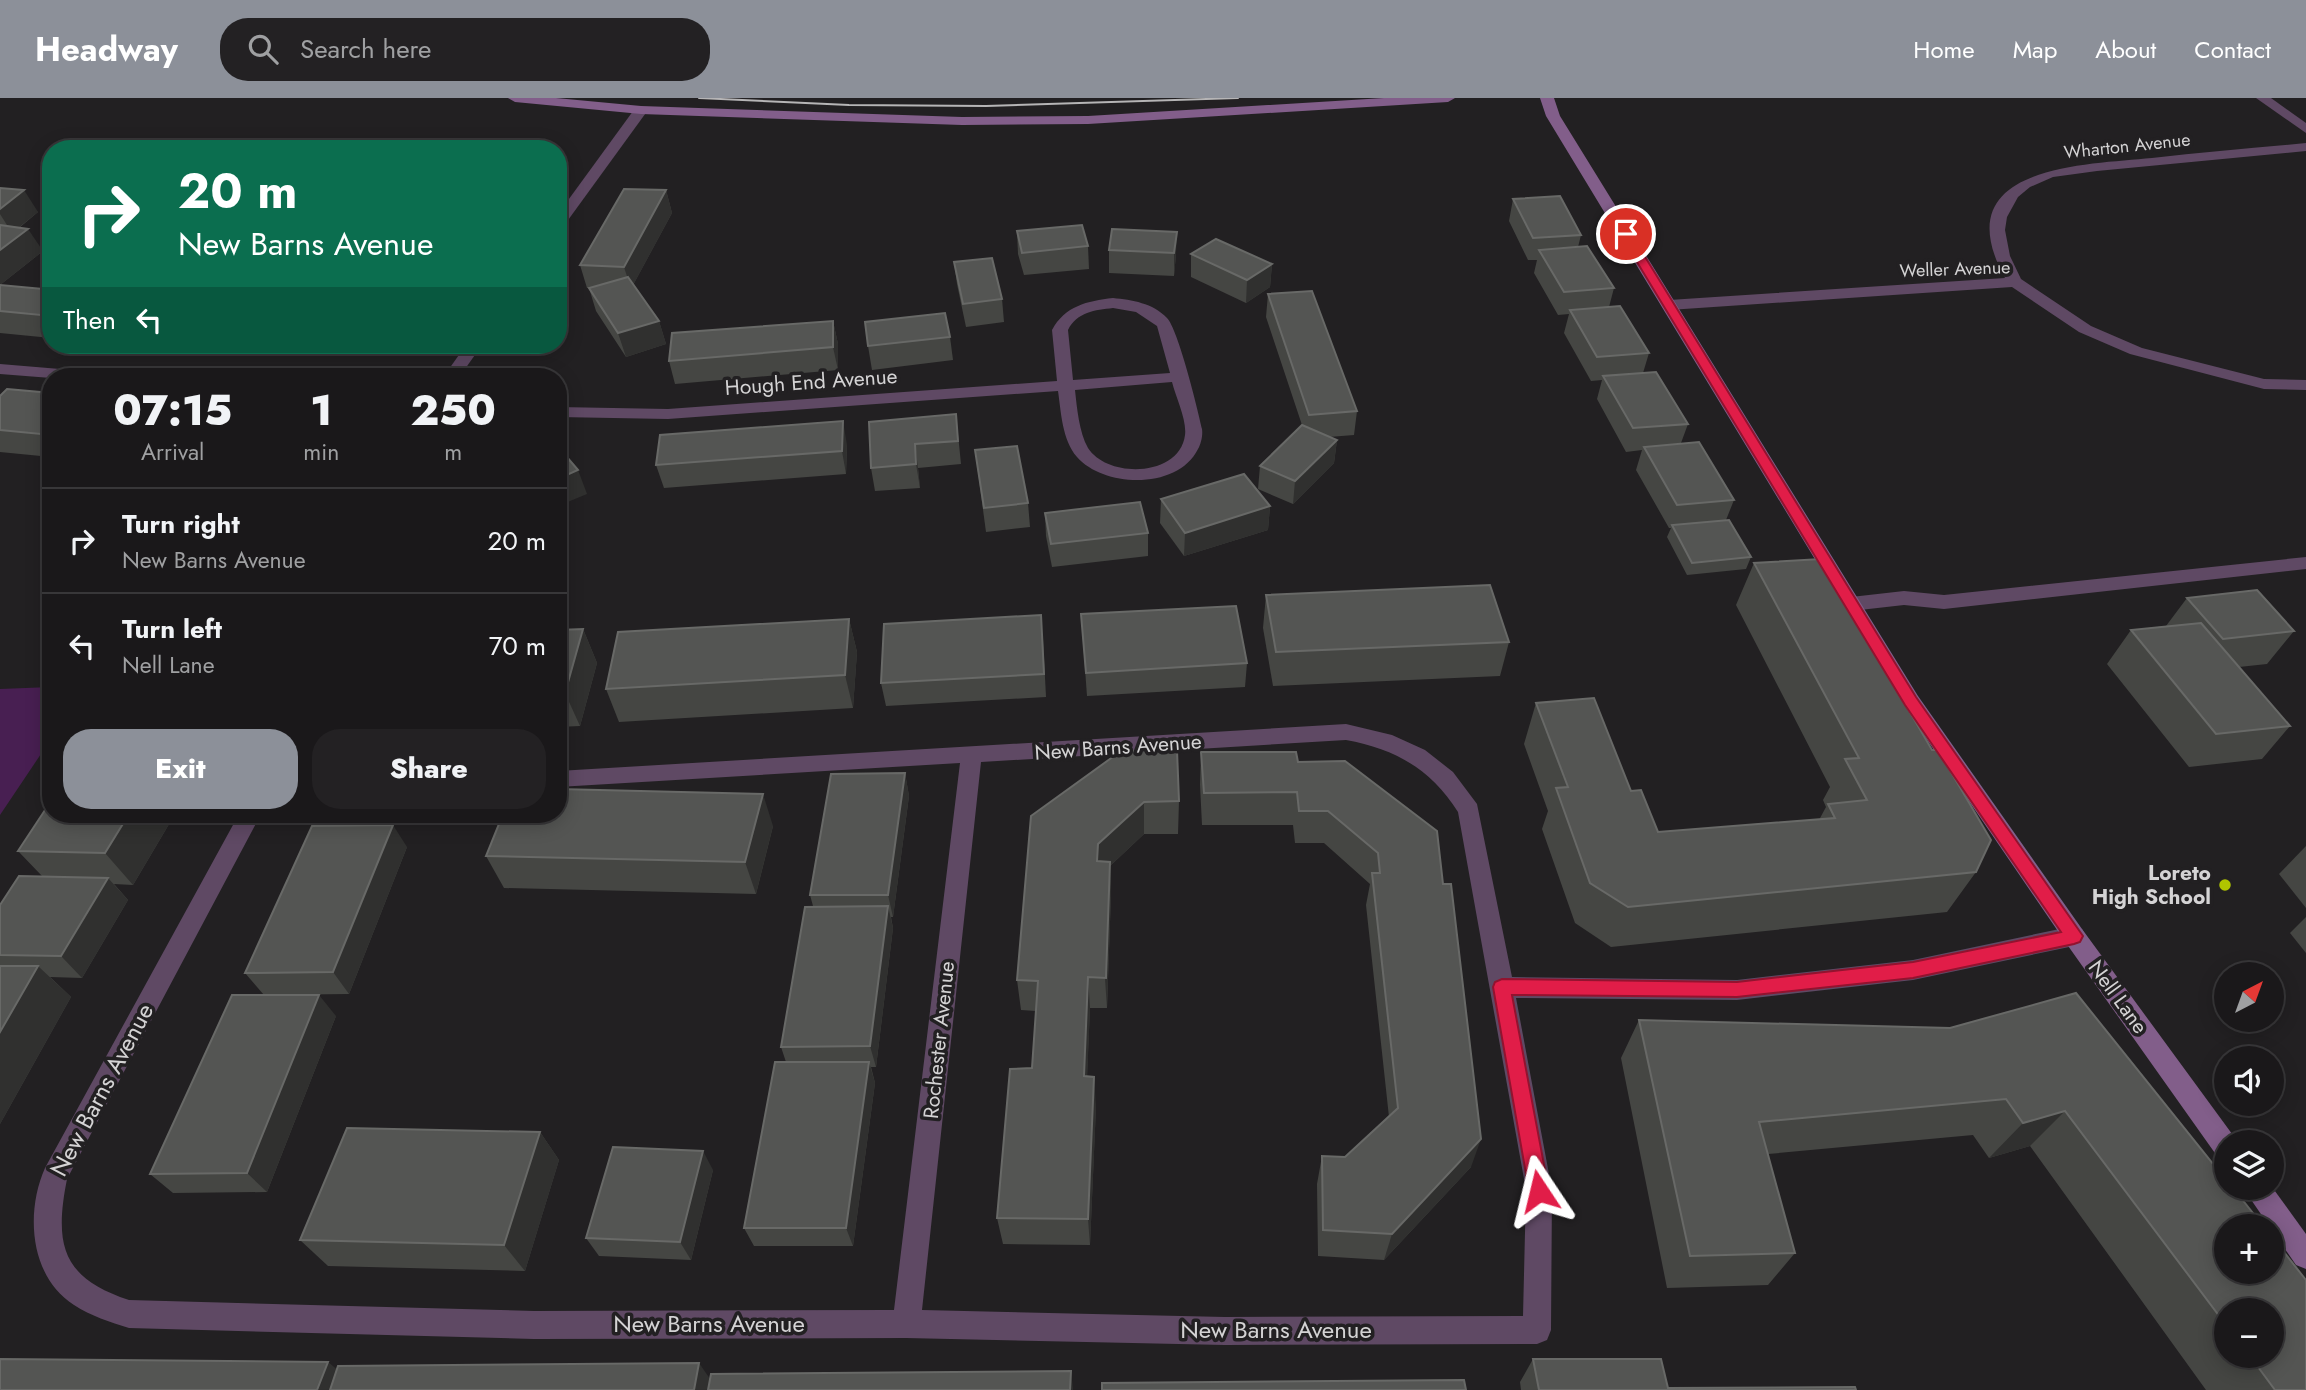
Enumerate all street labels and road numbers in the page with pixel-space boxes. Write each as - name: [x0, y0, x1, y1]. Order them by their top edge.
- street label: Wharton Avenue: [2062, 126, 2192, 166]
- street label: Weller Avenue: [1899, 254, 2011, 284]
- street label: Hough End Avenue: [724, 361, 899, 403]
- street label: New Barns Avenue: [1033, 726, 1203, 768]
- street label: Nell Lane: [2081, 954, 2155, 1040]
- street label: Rochester Avenue: [916, 960, 962, 1120]
- street label: New Barns Avenue: [41, 997, 162, 1183]
- street label: New Barns Avenue: [613, 1306, 805, 1341]
- street label: New Barns Avenue: [1180, 1312, 1372, 1347]

